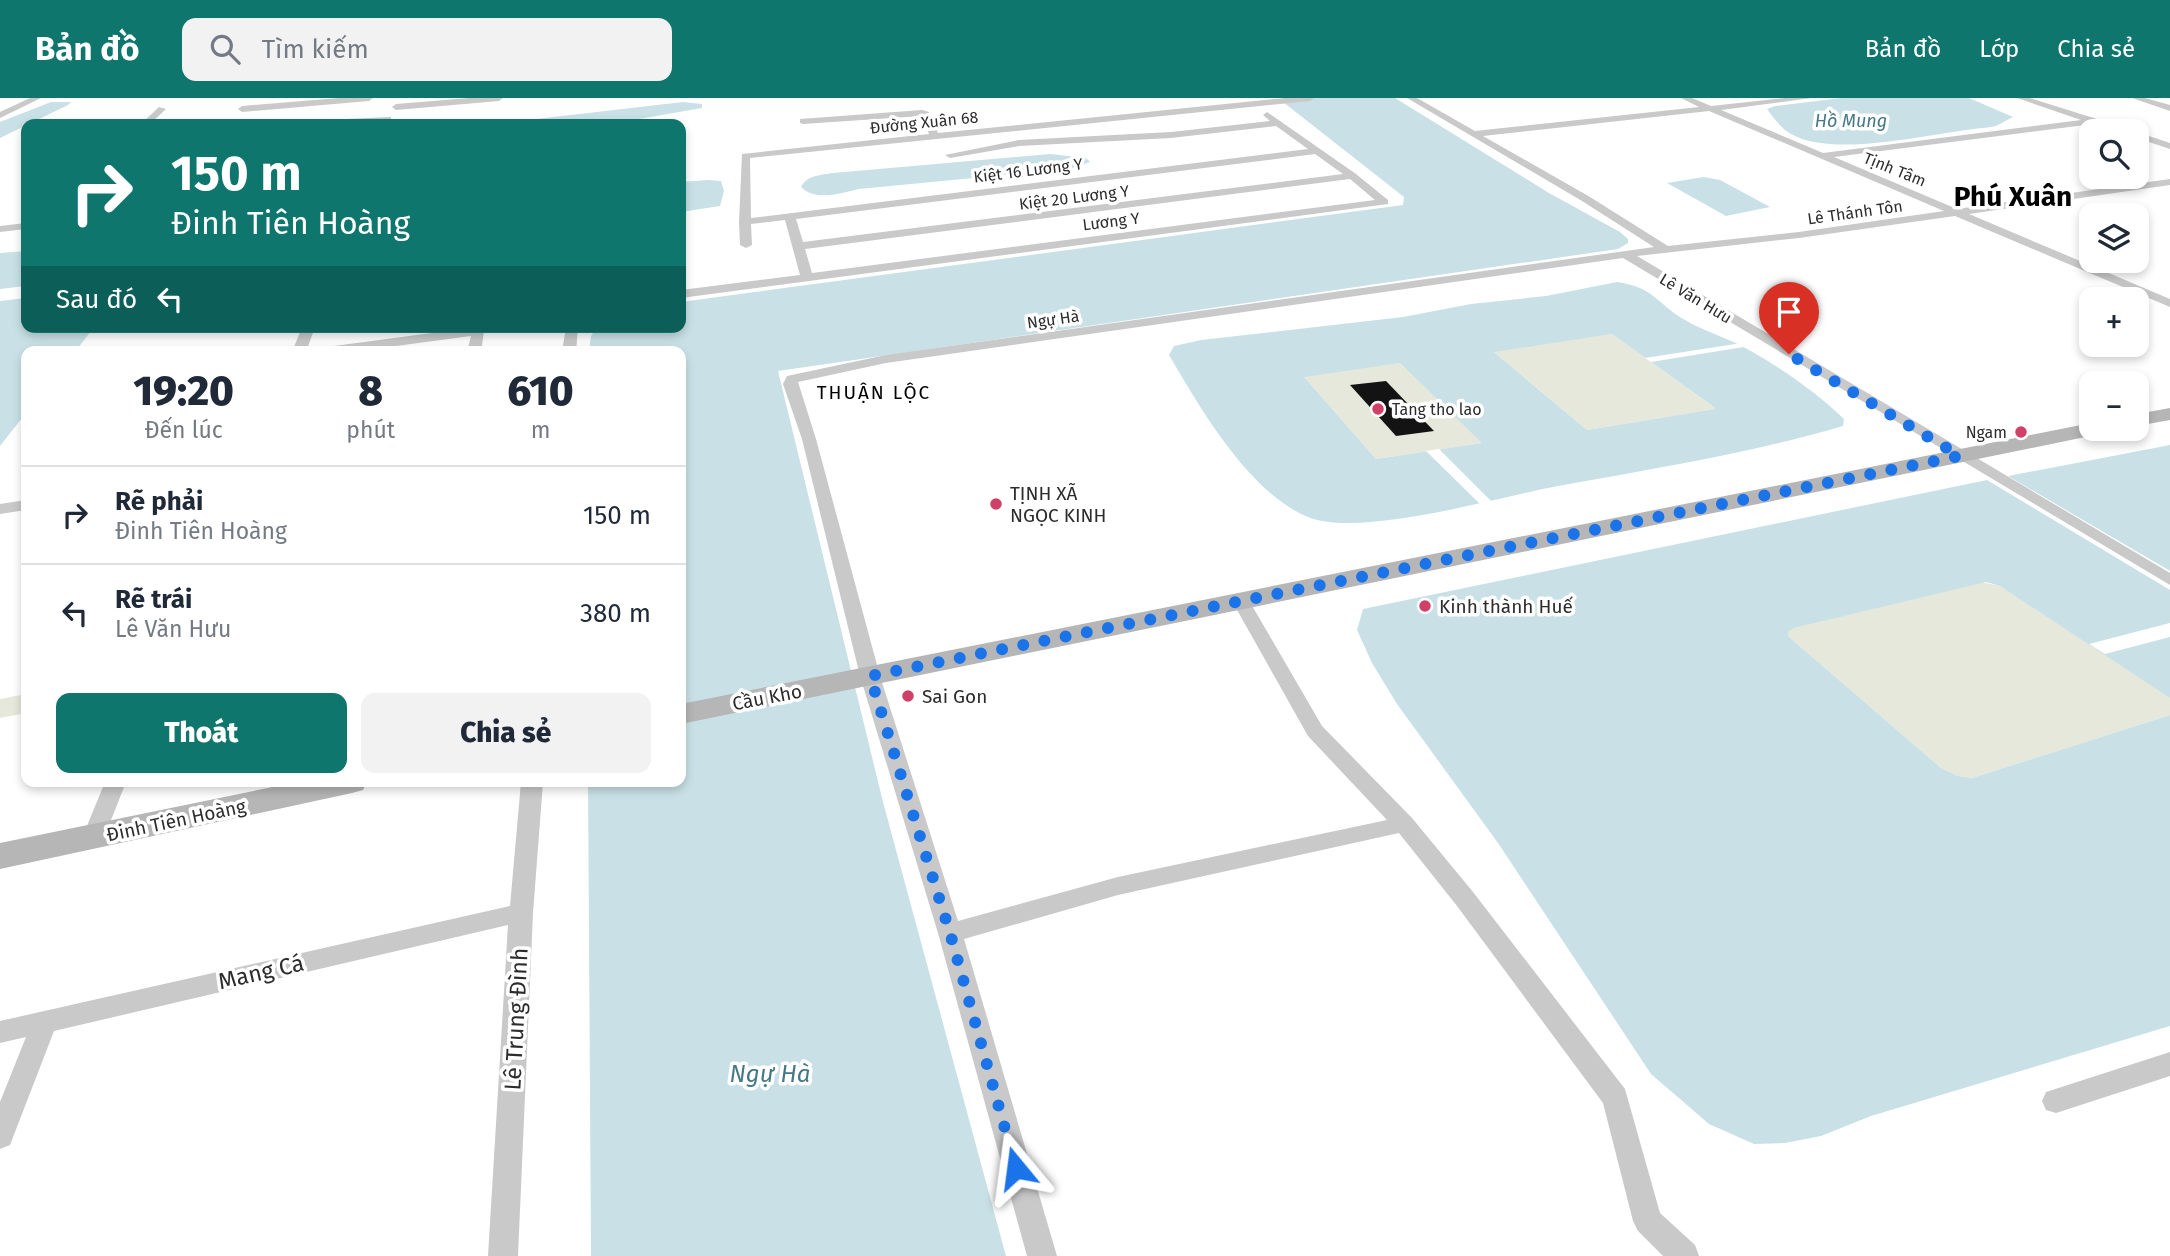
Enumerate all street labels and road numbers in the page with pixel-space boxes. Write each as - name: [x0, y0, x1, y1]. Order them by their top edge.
- street label: Đường Xuân 68: [869, 107, 979, 138]
- street label: Tịnh Tâm: [1861, 148, 1929, 191]
- street label: Kiệt 16 Lương Y: [972, 154, 1084, 187]
- street label: Kiệt 20 Lương Y: [1018, 181, 1131, 214]
- street label: Lê Thánh Tôn: [1806, 196, 1904, 229]
- street label: Lương Y: [1081, 209, 1141, 234]
- street label: Lê Văn Hưu: [1656, 269, 1735, 327]
- street label: Ngự Hà: [1026, 306, 1080, 333]
- street label: Cầu Kho: [730, 679, 804, 715]
- street label: Đinh Tiên Hoàng: [104, 794, 248, 847]
- street label: Lê Trung Đình: [498, 947, 534, 1091]
- street label: Mang Cá: [215, 949, 307, 995]

